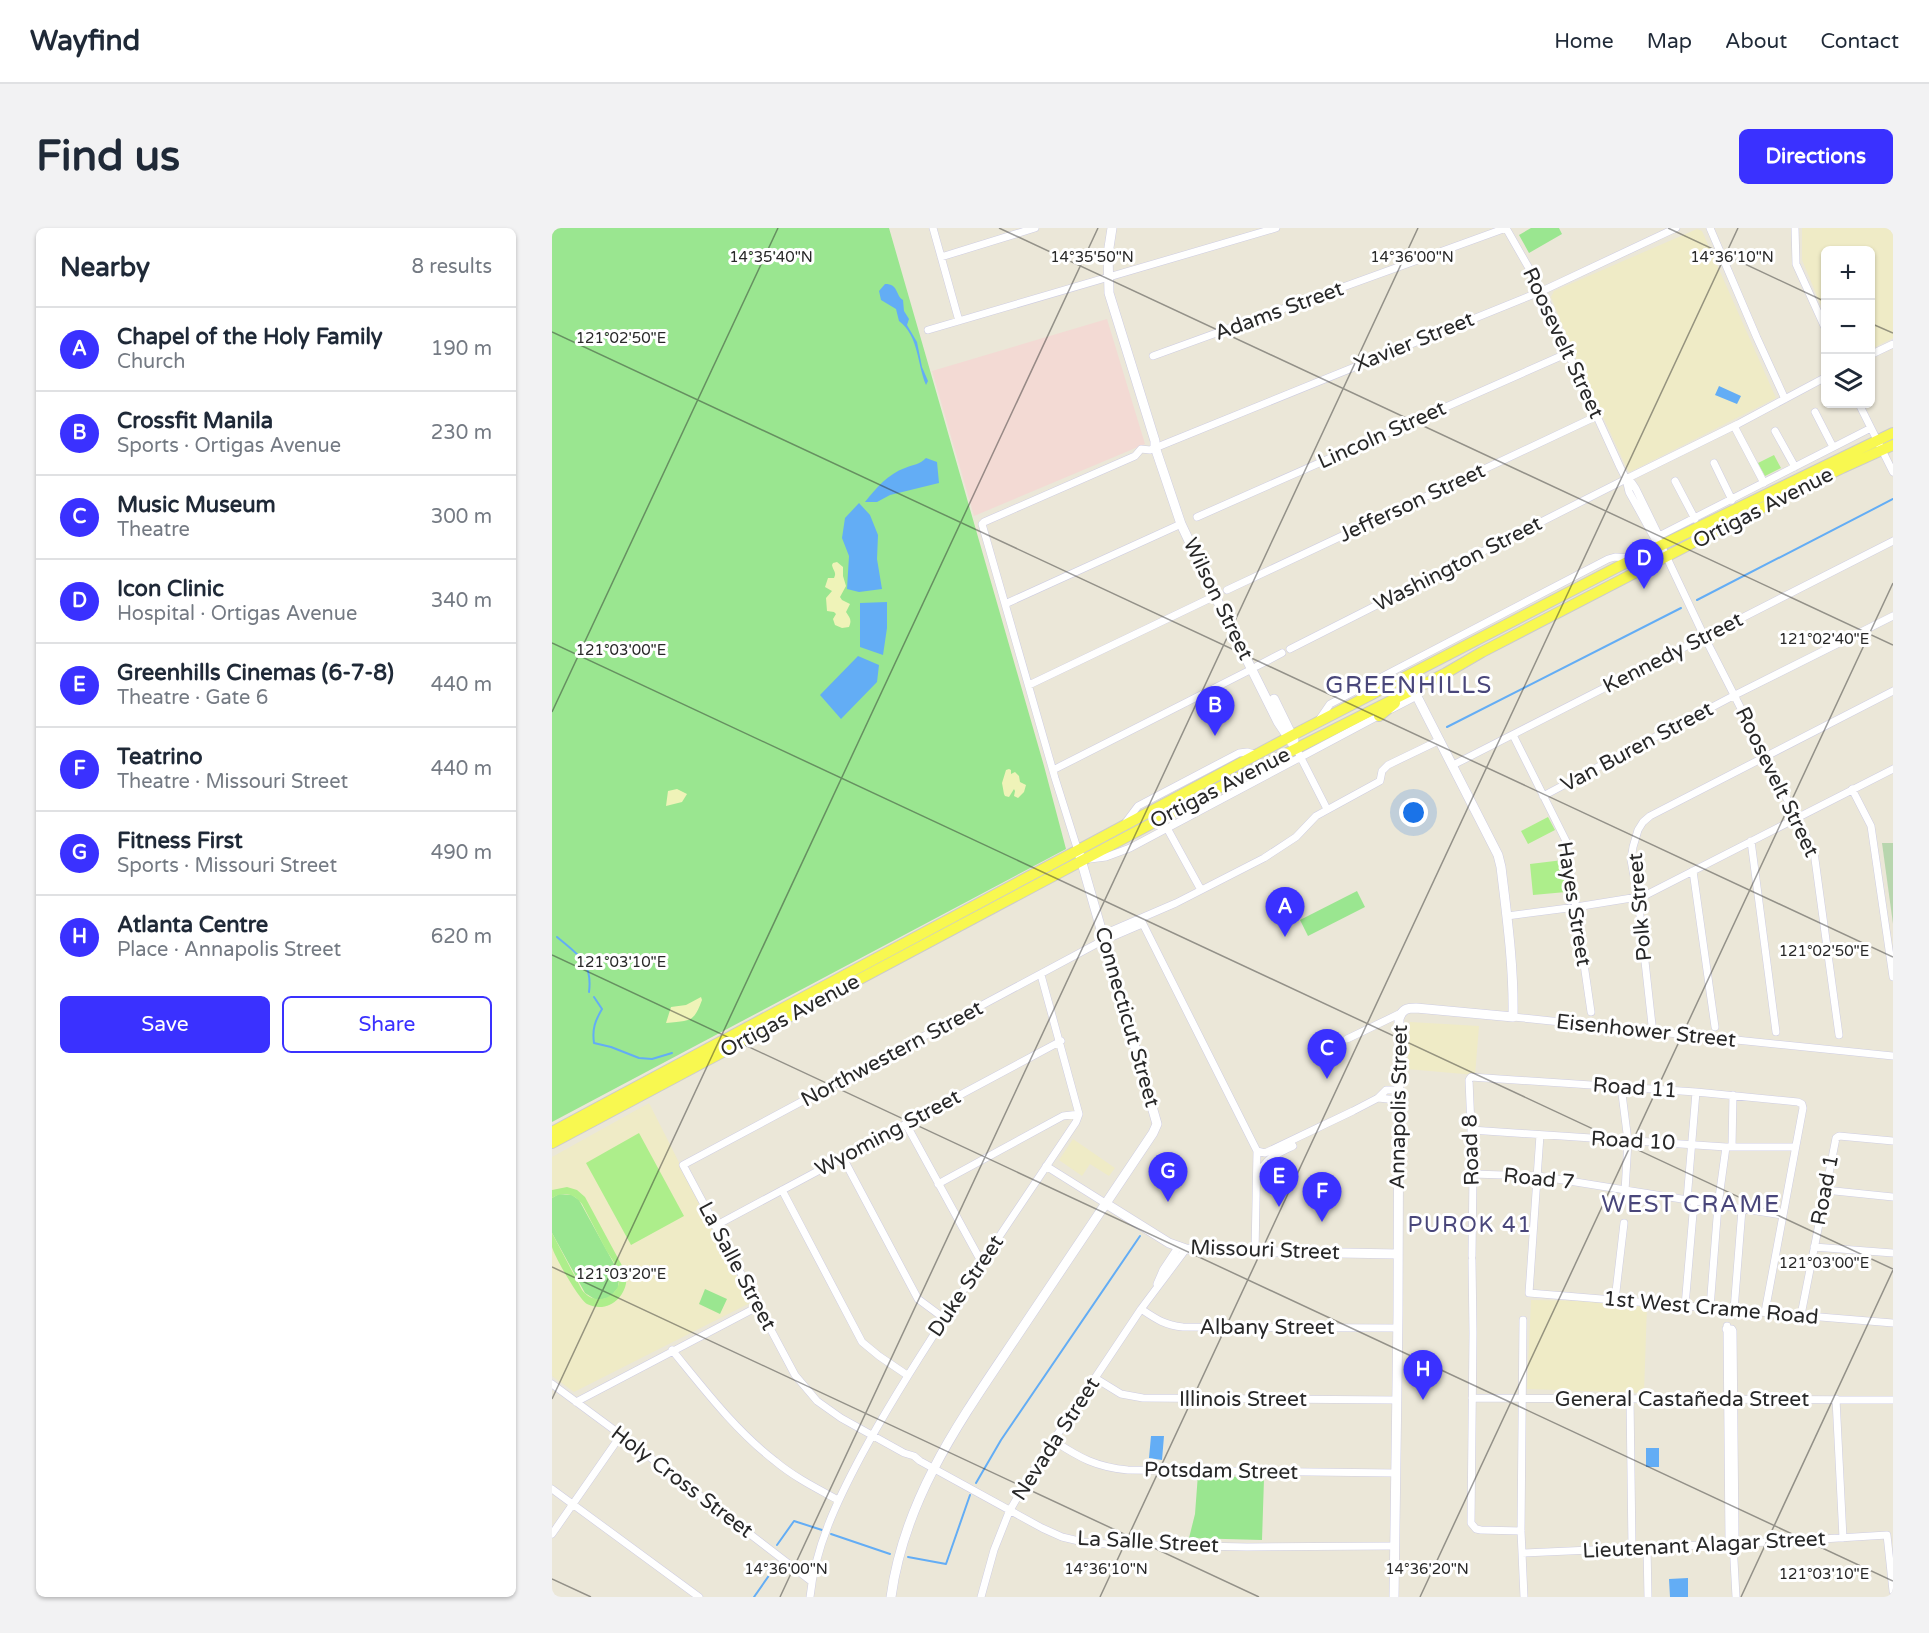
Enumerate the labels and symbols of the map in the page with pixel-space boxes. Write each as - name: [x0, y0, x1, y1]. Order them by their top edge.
- text: 14°35'40"N: [729, 248, 813, 266]
- text: 14°35'50"N: [1050, 248, 1134, 266]
- text: 14°36'00"N: [1370, 248, 1454, 266]
- text: 14°36'10"N: [1690, 248, 1774, 266]
- street label: Roosevelt Street: [1517, 263, 1609, 423]
- street label: Adams Street: [1211, 276, 1347, 346]
- street label: Xavier Street: [1350, 307, 1478, 377]
- text: 121°02'50"E: [576, 329, 666, 347]
- street label: Lincoln Street: [1314, 396, 1450, 474]
- street label: Jefferson Street: [1335, 458, 1489, 548]
- street label: Ortigas Avenue: [1689, 462, 1837, 554]
- street label: Washington Street: [1370, 511, 1546, 617]
- street label: Wilson Street: [1178, 534, 1258, 664]
- pin: D: [1624, 540, 1664, 589]
- street label: Kennedy Street: [1599, 607, 1747, 699]
- text: 121°02'40"E: [1779, 630, 1869, 648]
- text: 121°03'00"E: [576, 641, 666, 659]
- district label: GREENHILLS: [1325, 671, 1493, 700]
- pin: B: [1196, 686, 1234, 736]
- street label: Van Buren Street: [1557, 696, 1717, 798]
- street label: Roosevelt Street: [1730, 703, 1824, 861]
- street label: Ortigas Avenue: [1146, 742, 1294, 834]
- your location: [1399, 798, 1428, 827]
- street label: Hayes Street: [1552, 840, 1596, 968]
- street label: Polk Street: [1623, 852, 1657, 962]
- pin: A: [1266, 888, 1304, 937]
- street label: Connecticut Street: [1089, 924, 1165, 1110]
- text: 121°02'50"E: [1779, 942, 1869, 960]
- text: 121°03'10"E: [576, 953, 666, 971]
- street label: Ortigas Avenue: [716, 969, 864, 1063]
- street label: Northwestern Street: [797, 995, 987, 1113]
- street label: Eisenhower Street: [1555, 1009, 1737, 1053]
- street label: Annapolis Street: [1385, 1024, 1413, 1190]
- pin: C: [1308, 1030, 1346, 1079]
- street label: Road 11: [1592, 1073, 1678, 1103]
- street label: Wyoming Street: [811, 1084, 965, 1182]
- street label: Road 8: [1457, 1114, 1485, 1186]
- street label: Road 10: [1590, 1126, 1676, 1156]
- pin: G: [1148, 1152, 1188, 1202]
- street label: Road 1: [1806, 1153, 1844, 1227]
- pin: E: [1260, 1158, 1298, 1207]
- street label: Road 7: [1502, 1163, 1576, 1195]
- pin: F: [1302, 1172, 1342, 1222]
- district label: WEST CRAME: [1601, 1190, 1781, 1219]
- street label: La Salle Street: [693, 1197, 781, 1335]
- district label: PUROK 41: [1407, 1212, 1533, 1238]
- street label: Duke Street: [923, 1231, 1009, 1341]
- street label: Missouri Street: [1190, 1235, 1340, 1265]
- text: 121°03'00"E: [1779, 1254, 1869, 1272]
- text: 121°03'20"E: [576, 1265, 666, 1283]
- street label: 1st West Crame Road: [1602, 1286, 1820, 1330]
- street label: Albany Street: [1199, 1315, 1335, 1340]
- pin: H: [1404, 1350, 1442, 1400]
- street label: Nevada Street: [1007, 1373, 1105, 1505]
- street label: Illinois Street: [1179, 1387, 1307, 1412]
- street label: General Castañeda Street: [1555, 1387, 1809, 1412]
- street label: Holy Cross Street: [606, 1421, 758, 1543]
- street label: Potsdam Street: [1144, 1457, 1298, 1485]
- street label: La Salle Street: [1076, 1526, 1220, 1558]
- street label: Lieutenant Alagar Street: [1582, 1526, 1826, 1564]
- text: 14°36'00"N: [744, 1560, 828, 1578]
- text: 14°36'10"N: [1064, 1560, 1148, 1578]
- text: 14°36'20"N: [1385, 1560, 1469, 1578]
- text: 121°03'10"E: [1779, 1565, 1869, 1583]

